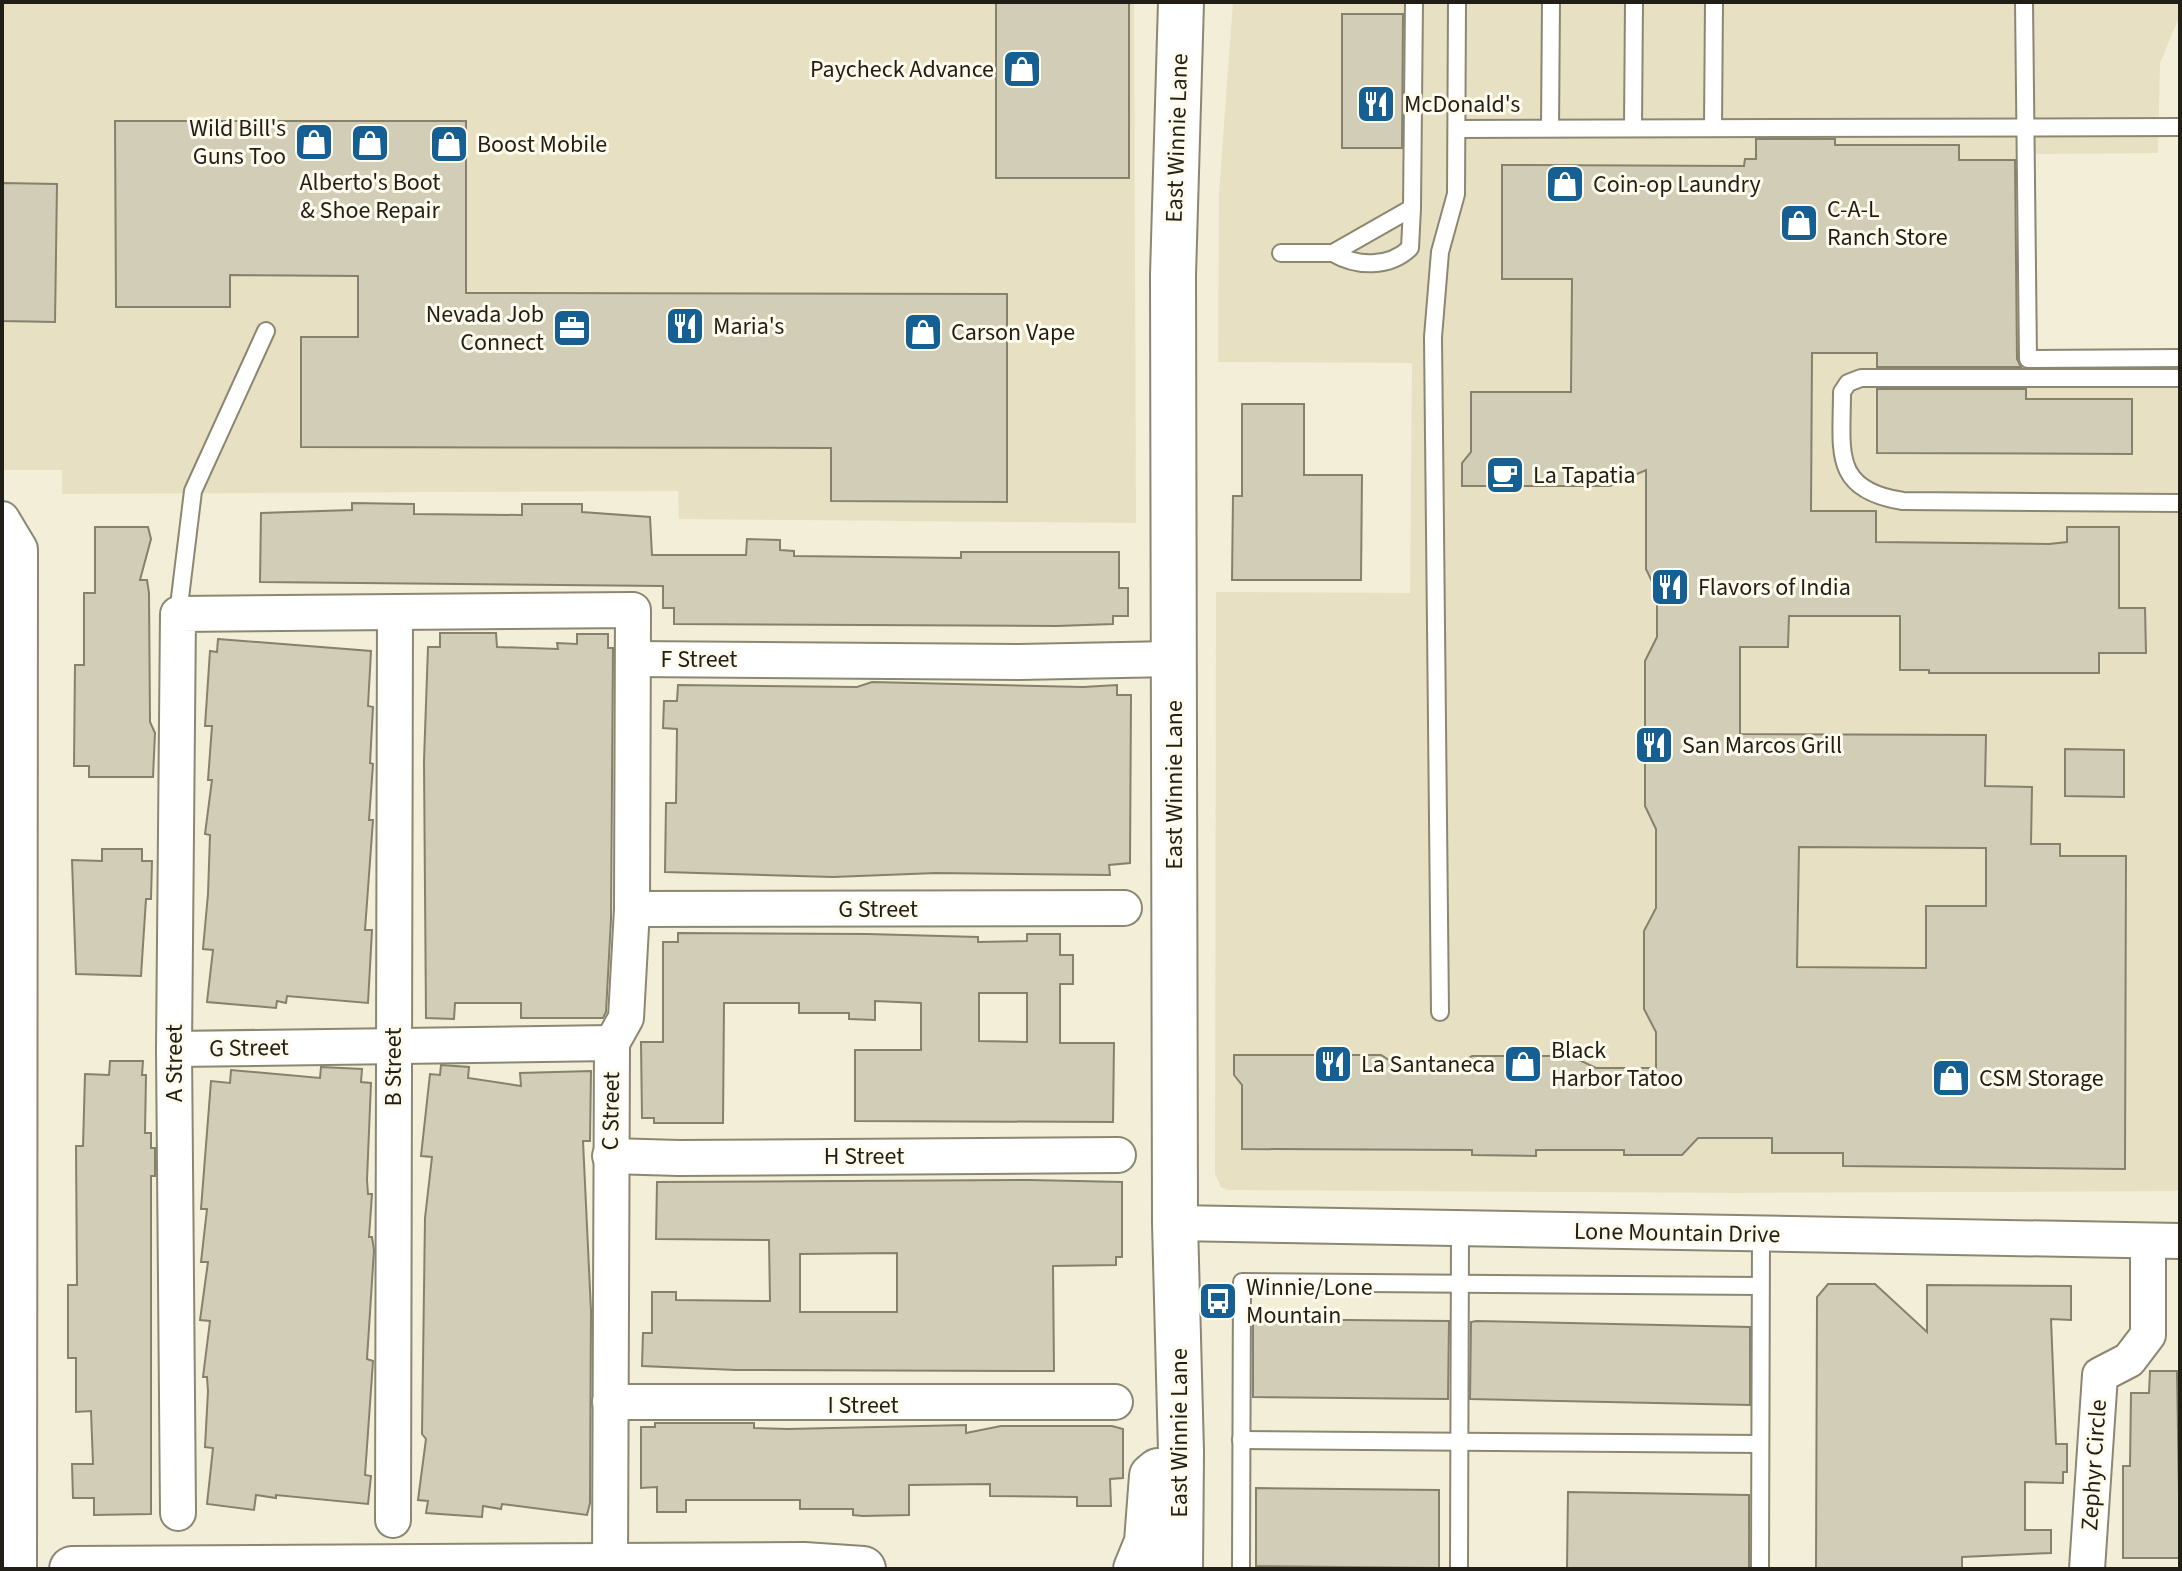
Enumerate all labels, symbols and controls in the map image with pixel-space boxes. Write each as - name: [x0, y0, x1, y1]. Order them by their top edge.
- shop icon: Paycheck Advance: [1001, 48, 1043, 90]
- place label: Paycheck Advance: [810, 52, 994, 87]
- street label: East Winnie Lane: [1157, 53, 1197, 223]
- restaurant icon: McDonald's: [1355, 83, 1397, 125]
- place label: McDonald's: [1404, 87, 1520, 122]
- place label: Wild Bill's Guns Too: [189, 111, 286, 174]
- shop icon: Wild Bill's Guns Too: [293, 121, 335, 163]
- shop icon: Alberto's Boot & Shoe Repair: [349, 122, 391, 164]
- shop icon: Boost Mobile: [428, 123, 470, 165]
- place label: Boost Mobile: [477, 127, 607, 162]
- shop icon: Coin-op Laundry: [1544, 163, 1586, 205]
- place label: Alberto's Boot & Shoe Repair: [300, 165, 440, 228]
- place label: Coin-op Laundry: [1593, 167, 1761, 202]
- place label: C-A-L Ranch Store: [1827, 192, 1948, 255]
- shop icon: C-A-L Ranch Store: [1778, 202, 1820, 244]
- place label: Nevada Job Connect: [426, 297, 544, 360]
- restaurant icon: Maria's: [664, 305, 706, 347]
- office icon: Nevada Job Connect: [551, 307, 593, 349]
- place label: Maria's: [713, 309, 784, 344]
- shop icon: Carson Vape: [902, 311, 944, 353]
- place label: Carson Vape: [951, 315, 1075, 350]
- cafe icon: La Tapatia: [1484, 454, 1526, 496]
- place label: La Tapatia: [1533, 458, 1636, 493]
- restaurant icon: Flavors of India: [1649, 566, 1691, 608]
- place label: Flavors of India: [1698, 570, 1851, 605]
- street label: F Street: [661, 642, 737, 677]
- street label: East Winnie Lane: [1157, 700, 1192, 870]
- restaurant icon: San Marcos Grill: [1633, 724, 1675, 766]
- place label: San Marcos Grill: [1682, 728, 1842, 763]
- street label: G Street: [838, 892, 918, 927]
- street label: A Street: [157, 1024, 192, 1102]
- street label: B Street: [376, 1027, 411, 1107]
- street label: G Street: [209, 1030, 289, 1066]
- place label: Black Harbor Tatoo: [1551, 1033, 1683, 1096]
- restaurant icon: La Santaneca: [1312, 1043, 1354, 1085]
- shop icon: Black Harbor Tatoo: [1502, 1043, 1544, 1085]
- place label: La Santaneca: [1361, 1047, 1495, 1082]
- shop icon: CSM Storage: [1930, 1057, 1972, 1099]
- place label: CSM Storage: [1979, 1061, 2104, 1096]
- street label: C Street: [593, 1071, 629, 1151]
- street label: H Street: [824, 1139, 904, 1174]
- street label: Lone Mountain Drive: [1574, 1214, 1780, 1252]
- place label: Winnie/Lone Mountain: [1246, 1270, 1373, 1333]
- bus stop icon: Winnie/Lone Mountain: [1197, 1280, 1239, 1322]
- street label: East Winnie Lane: [1162, 1348, 1197, 1518]
- street label: I Street: [827, 1388, 899, 1423]
- street label: Zephyr Circle: [2072, 1398, 2116, 1532]

